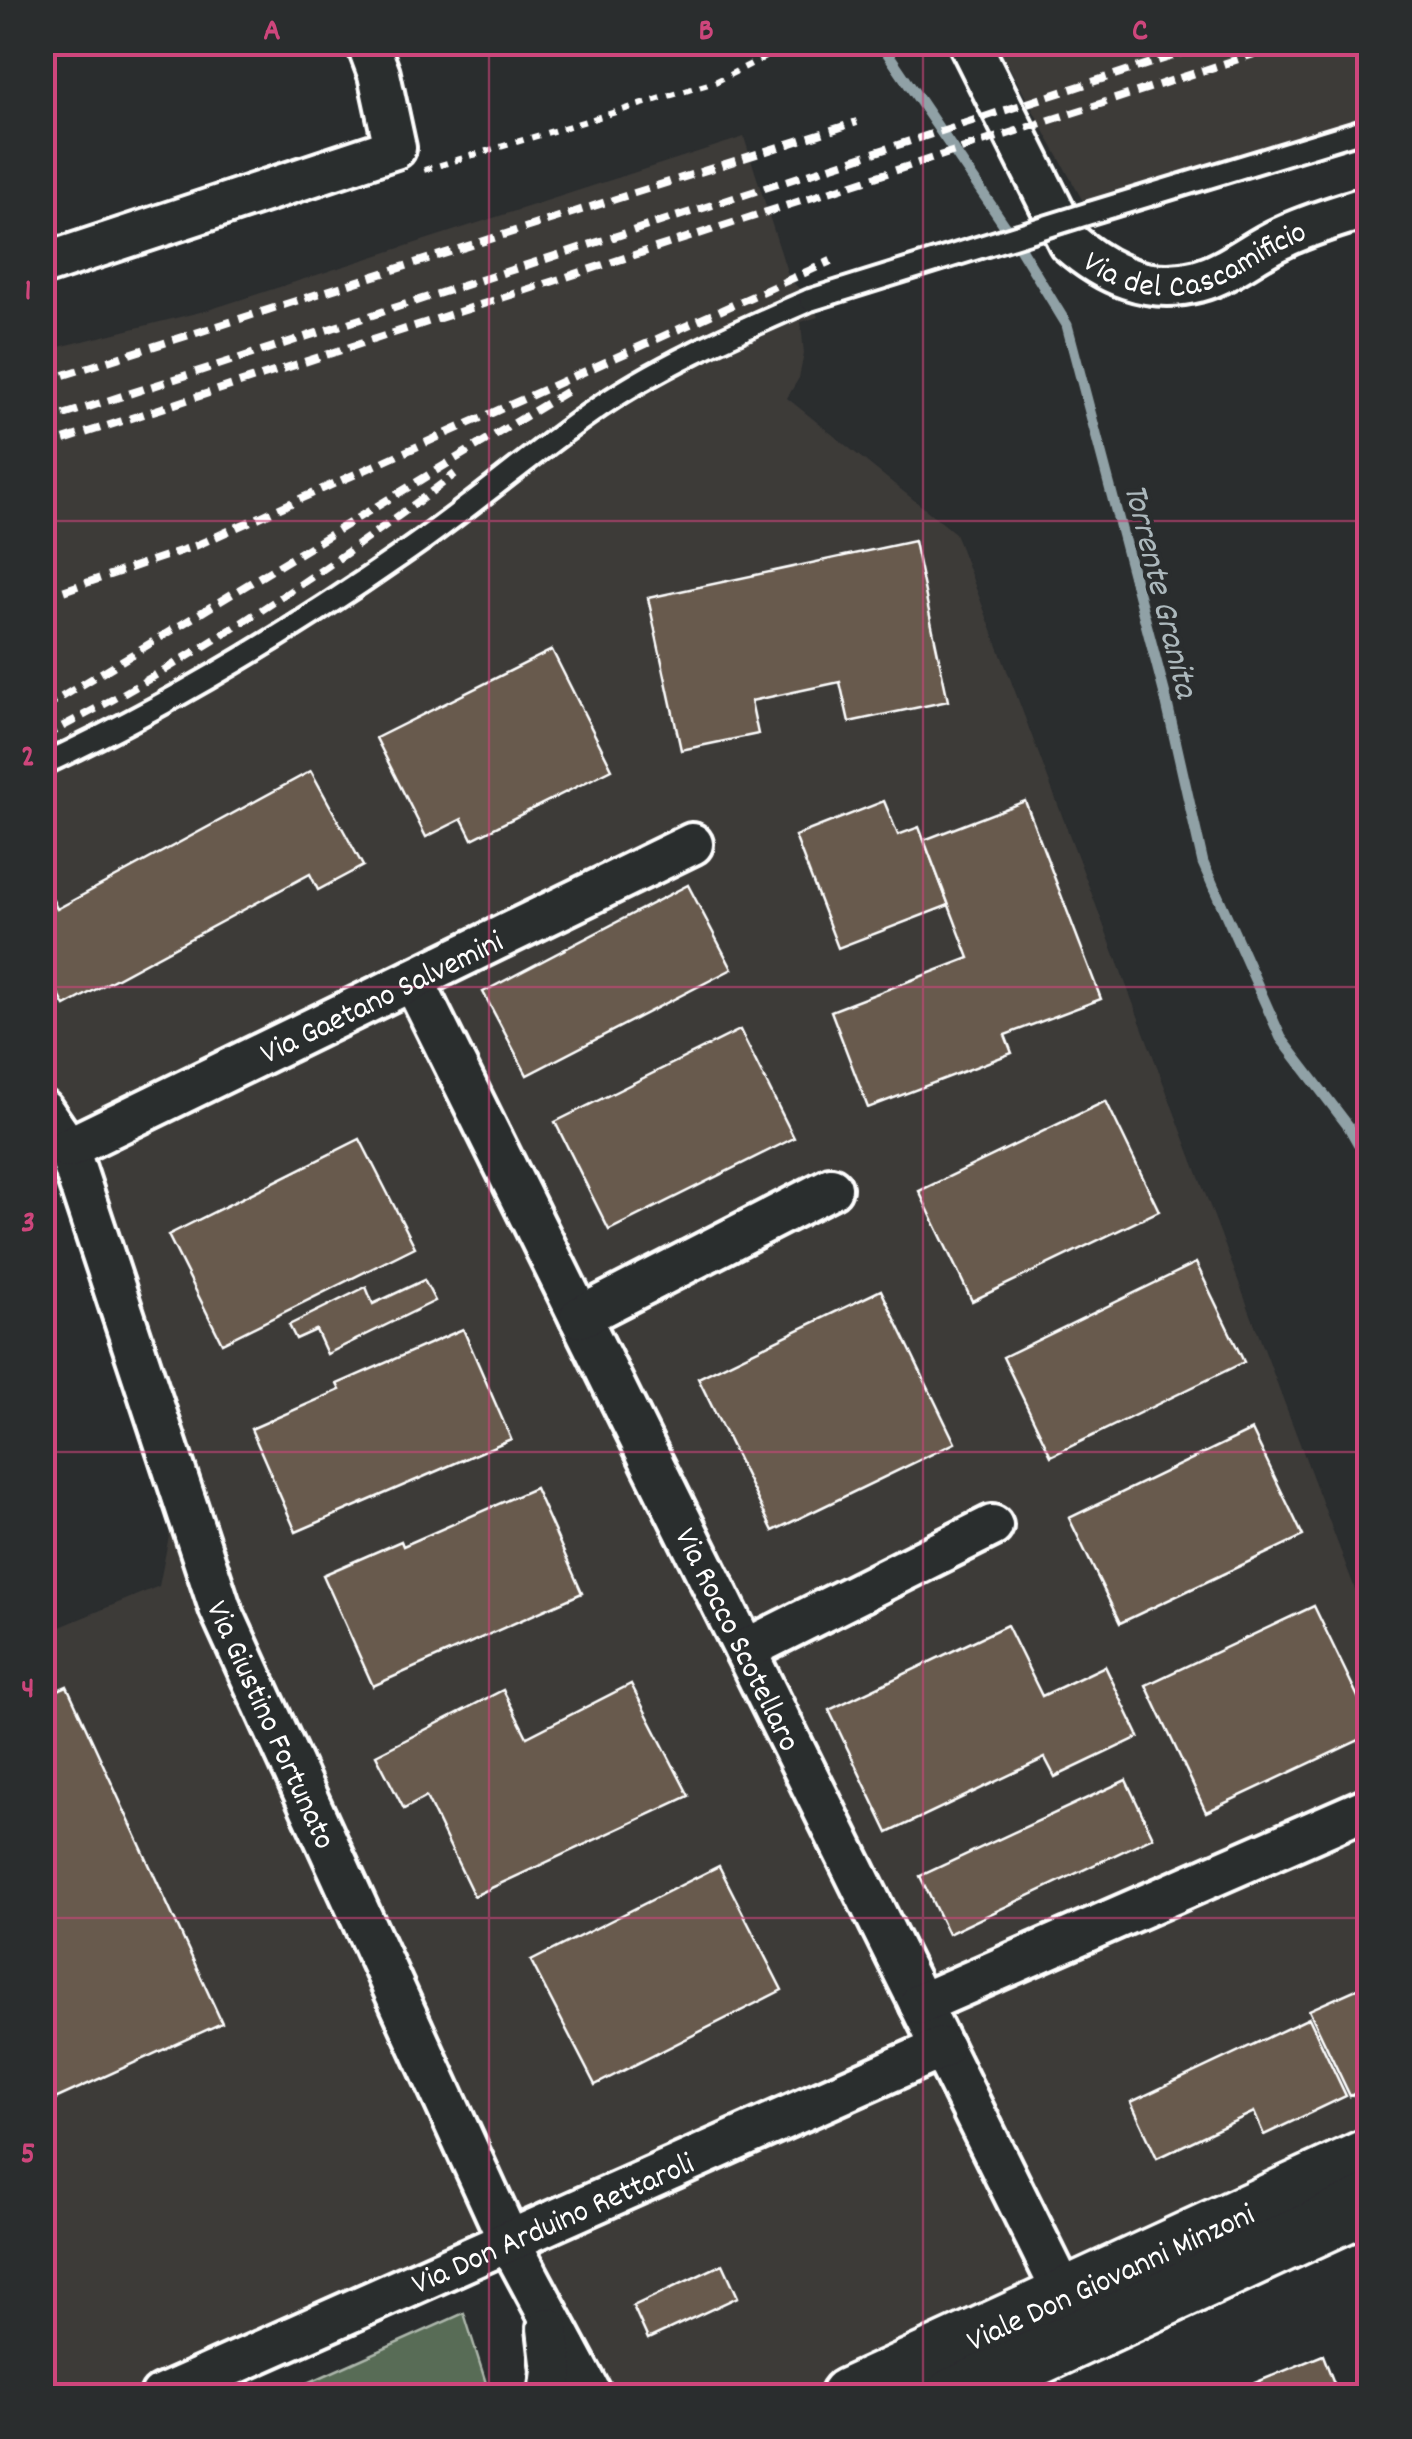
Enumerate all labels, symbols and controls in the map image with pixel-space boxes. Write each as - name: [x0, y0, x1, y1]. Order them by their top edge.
- text: A: [263, 10, 281, 56]
- text: B: [698, 10, 714, 56]
- text: C: [1132, 10, 1148, 56]
- street label: Via del Cascamificio: [1072, 211, 1314, 313]
- text: 1: [24, 270, 32, 316]
- water label: Torrente Granita: [1107, 479, 1209, 705]
- text: 2: [21, 736, 35, 782]
- street label: Via Gaetano Salvemini: [254, 921, 512, 1079]
- text: 3: [21, 1202, 35, 1248]
- street label: Via Rocco Scotellaro: [660, 1521, 810, 1760]
- street label: Via Giustino Fortunato: [192, 1594, 345, 1858]
- text: 4: [21, 1668, 35, 1714]
- text: 5: [21, 2133, 35, 2179]
- street label: Via Don Arduino Rettaroli: [405, 2143, 703, 2309]
- street label: Viale Don Giovanni Minzoni: [960, 2194, 1263, 2366]

